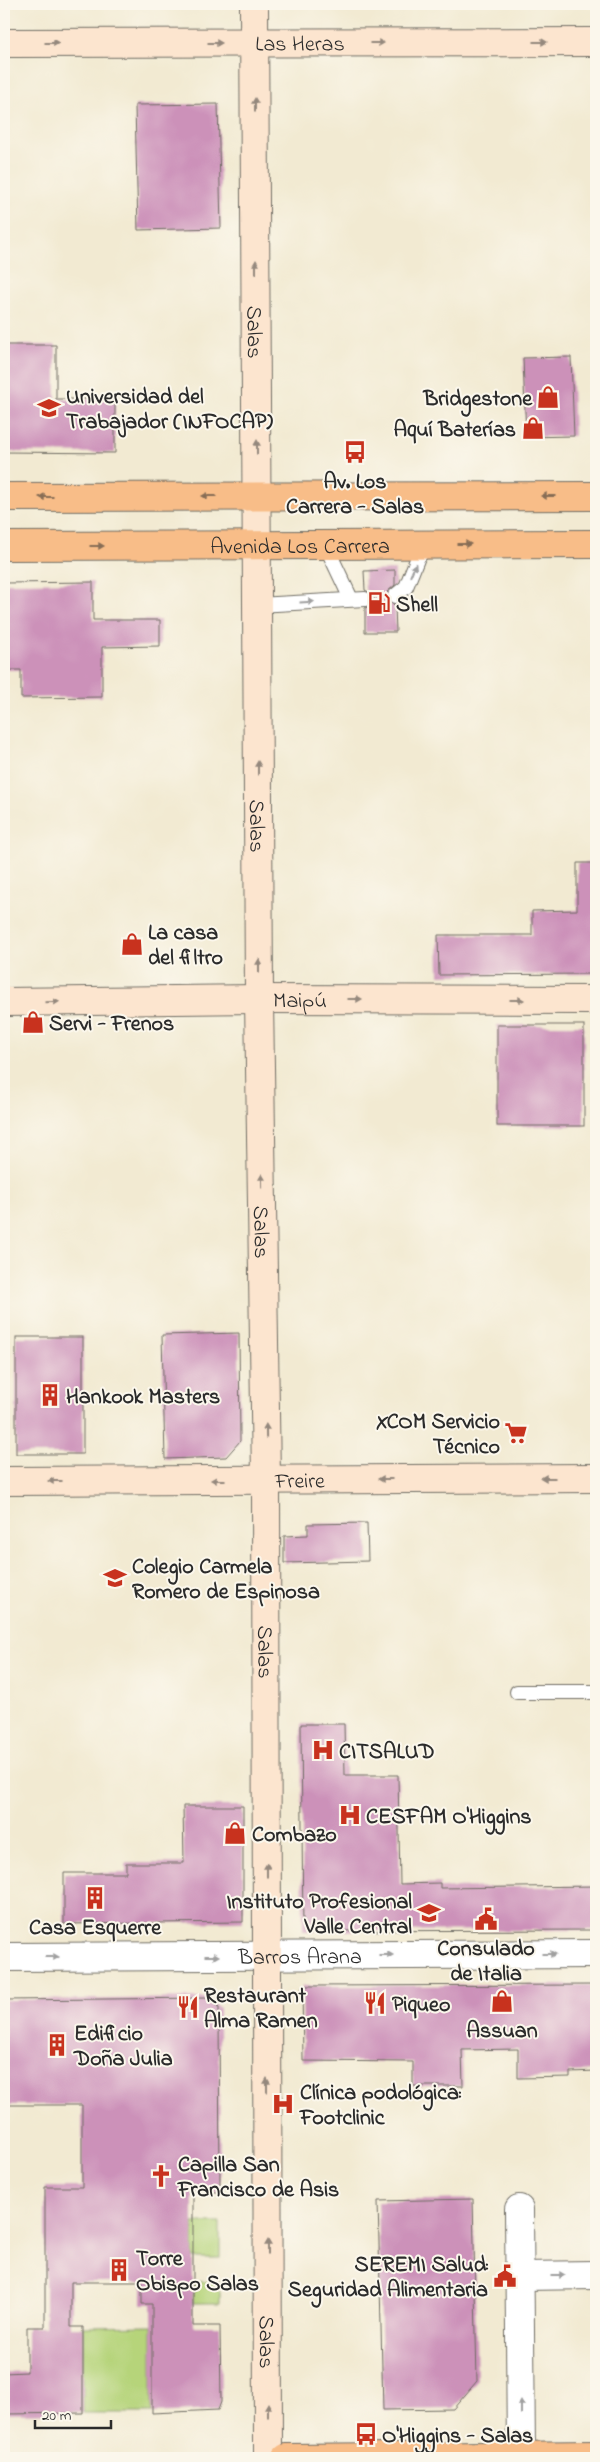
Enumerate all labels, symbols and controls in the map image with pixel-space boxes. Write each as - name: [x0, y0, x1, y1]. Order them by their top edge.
- street label: Las Heras: [255, 29, 345, 62]
- one-way arrow: [532, 38, 548, 46]
- one-way arrow: [45, 39, 61, 47]
- one-way arrow: [207, 39, 223, 47]
- one-way arrow: [370, 39, 386, 47]
- one-way arrow: [251, 97, 259, 113]
- one-way arrow: [252, 259, 260, 275]
- street label: Salas: [237, 306, 269, 358]
- place label: Universidad del Trabajador (INFOCAP): [66, 382, 274, 439]
- place label: Bridgestone: [423, 384, 533, 417]
- shop icon: Bridgestone: [535, 384, 561, 410]
- school or university icon: Universidad del Trabajador (INFOCAP): [36, 395, 62, 421]
- place label: Aquí Baterías: [394, 415, 516, 447]
- shop icon: Aquí Baterías: [520, 415, 546, 441]
- one-way arrow: [253, 439, 261, 455]
- bus stop icon: Av. Los Carrera - Salas: [342, 439, 368, 465]
- place label: Av. Los Carrera - Salas: [286, 467, 424, 524]
- one-way arrow: [200, 492, 216, 500]
- one-way arrow: [539, 492, 555, 500]
- one-way arrow: [38, 493, 54, 501]
- street label: Avenida Los Carrera: [210, 532, 390, 564]
- one-way arrow: [456, 540, 472, 548]
- one-way arrow: [89, 542, 105, 550]
- one-way arrow: [409, 563, 417, 577]
- fuel station icon: Shell: [366, 590, 392, 616]
- place label: Shell: [396, 590, 438, 622]
- one-way arrow: [299, 597, 315, 605]
- one-way arrow: [254, 760, 262, 776]
- street label: Salas: [239, 800, 271, 852]
- place label: La casa del filtro: [148, 918, 223, 975]
- shop icon: La casa del filtro: [119, 931, 145, 957]
- one-way arrow: [255, 957, 263, 973]
- street label: Maipú: [273, 986, 327, 1018]
- one-way arrow: [347, 995, 363, 1003]
- one-way arrow: [510, 996, 526, 1004]
- one-way arrow: [45, 998, 61, 1006]
- shop icon: Servi - Frenos: [20, 1009, 46, 1035]
- place label: Servi - Frenos: [49, 1009, 174, 1041]
- one-way arrow: [258, 1172, 266, 1188]
- street label: Salas: [243, 1205, 276, 1259]
- building icon: Hankook Masters: [37, 1382, 63, 1408]
- place label: Hankook Masters: [66, 1382, 220, 1414]
- place label: XCOM Servicio Técnico: [376, 1407, 500, 1464]
- supermarket icon: XCOM Servicio Técnico: [503, 1420, 529, 1446]
- one-way arrow: [261, 1422, 269, 1438]
- street label: Freire: [274, 1466, 325, 1499]
- one-way arrow: [539, 1474, 555, 1482]
- one-way arrow: [377, 1475, 393, 1483]
- one-way arrow: [209, 1476, 225, 1484]
- one-way arrow: [47, 1477, 63, 1485]
- place label: Colegio Carmela Romero de Espinosa: [132, 1552, 320, 1609]
- school or university icon: Colegio Carmela Romero de Espinosa: [102, 1565, 128, 1591]
- street label: Salas: [247, 1626, 279, 1678]
- hospital icon: CITSALUD: [310, 1737, 336, 1763]
- place label: CITSALUD: [339, 1737, 435, 1769]
- hospital icon: CESFAM O'Higgins: [337, 1802, 363, 1828]
- place label: CESFAM O'Higgins: [366, 1802, 532, 1835]
- shop icon: Combazo: [222, 1820, 248, 1846]
- place label: Combazo: [252, 1820, 337, 1852]
- one-way arrow: [263, 1861, 271, 1877]
- building icon: Casa Esquerre: [82, 1885, 108, 1911]
- place label: Instituto Profesional Valle Central: [226, 1887, 412, 1944]
- school or university icon: Instituto Profesional Valle Central: [416, 1900, 442, 1926]
- public building icon: Consulado de Italia: [473, 1906, 499, 1932]
- place label: Casa Esquerre: [29, 1913, 162, 1945]
- place label: Consulado de Italia: [437, 1934, 535, 1991]
- street label: Barros Arana: [237, 1942, 362, 1975]
- one-way arrow: [541, 1950, 557, 1958]
- one-way arrow: [378, 1951, 394, 1959]
- one-way arrow: [204, 1952, 220, 1960]
- one-way arrow: [45, 1953, 61, 1961]
- place label: Restaurant Alma Ramen: [204, 1981, 318, 2038]
- shop icon: Assuan: [489, 1988, 515, 2014]
- restaurant icon: Piqueo: [362, 1990, 388, 2016]
- place label: Piqueo: [392, 1990, 450, 2022]
- restaurant icon: Restaurant Alma Ramen: [175, 1994, 201, 2020]
- place label: Assuan: [466, 2016, 538, 2048]
- place label: Edificio Doña Julia: [73, 2019, 173, 2076]
- building icon: Edificio Doña Julia: [44, 2032, 70, 2058]
- one-way arrow: [263, 2076, 271, 2092]
- place label: Clínica podológica: Footclinic: [299, 2078, 462, 2135]
- hospital icon: Clínica podológica: Footclinic: [270, 2091, 296, 2117]
- place label: Capilla San Francisco de Asis: [177, 2150, 339, 2207]
- church icon: Capilla San Francisco de Asis: [148, 2163, 174, 2189]
- one-way arrow: [264, 2239, 272, 2255]
- place label: Torre Obispo Salas: [136, 2244, 259, 2301]
- place label: SEREMI Salud: Seguridad Alimentaria: [288, 2250, 489, 2308]
- building icon: Torre Obispo Salas: [106, 2257, 132, 2283]
- public building icon: SEREMI Salud: Seguridad Alimentaria: [492, 2263, 518, 2289]
- one-way arrow: [550, 2271, 566, 2279]
- street label: Salas: [249, 2316, 281, 2368]
- scale bar: [35, 2397, 111, 2429]
- one-way arrow: [517, 2399, 525, 2415]
- one-way arrow: [264, 2401, 272, 2417]
- text: 20 m: [42, 2405, 72, 2427]
- bus stop icon: O'Higgins - Salas: [353, 2421, 379, 2447]
- place label: O'Higgins - Salas: [382, 2421, 533, 2454]

